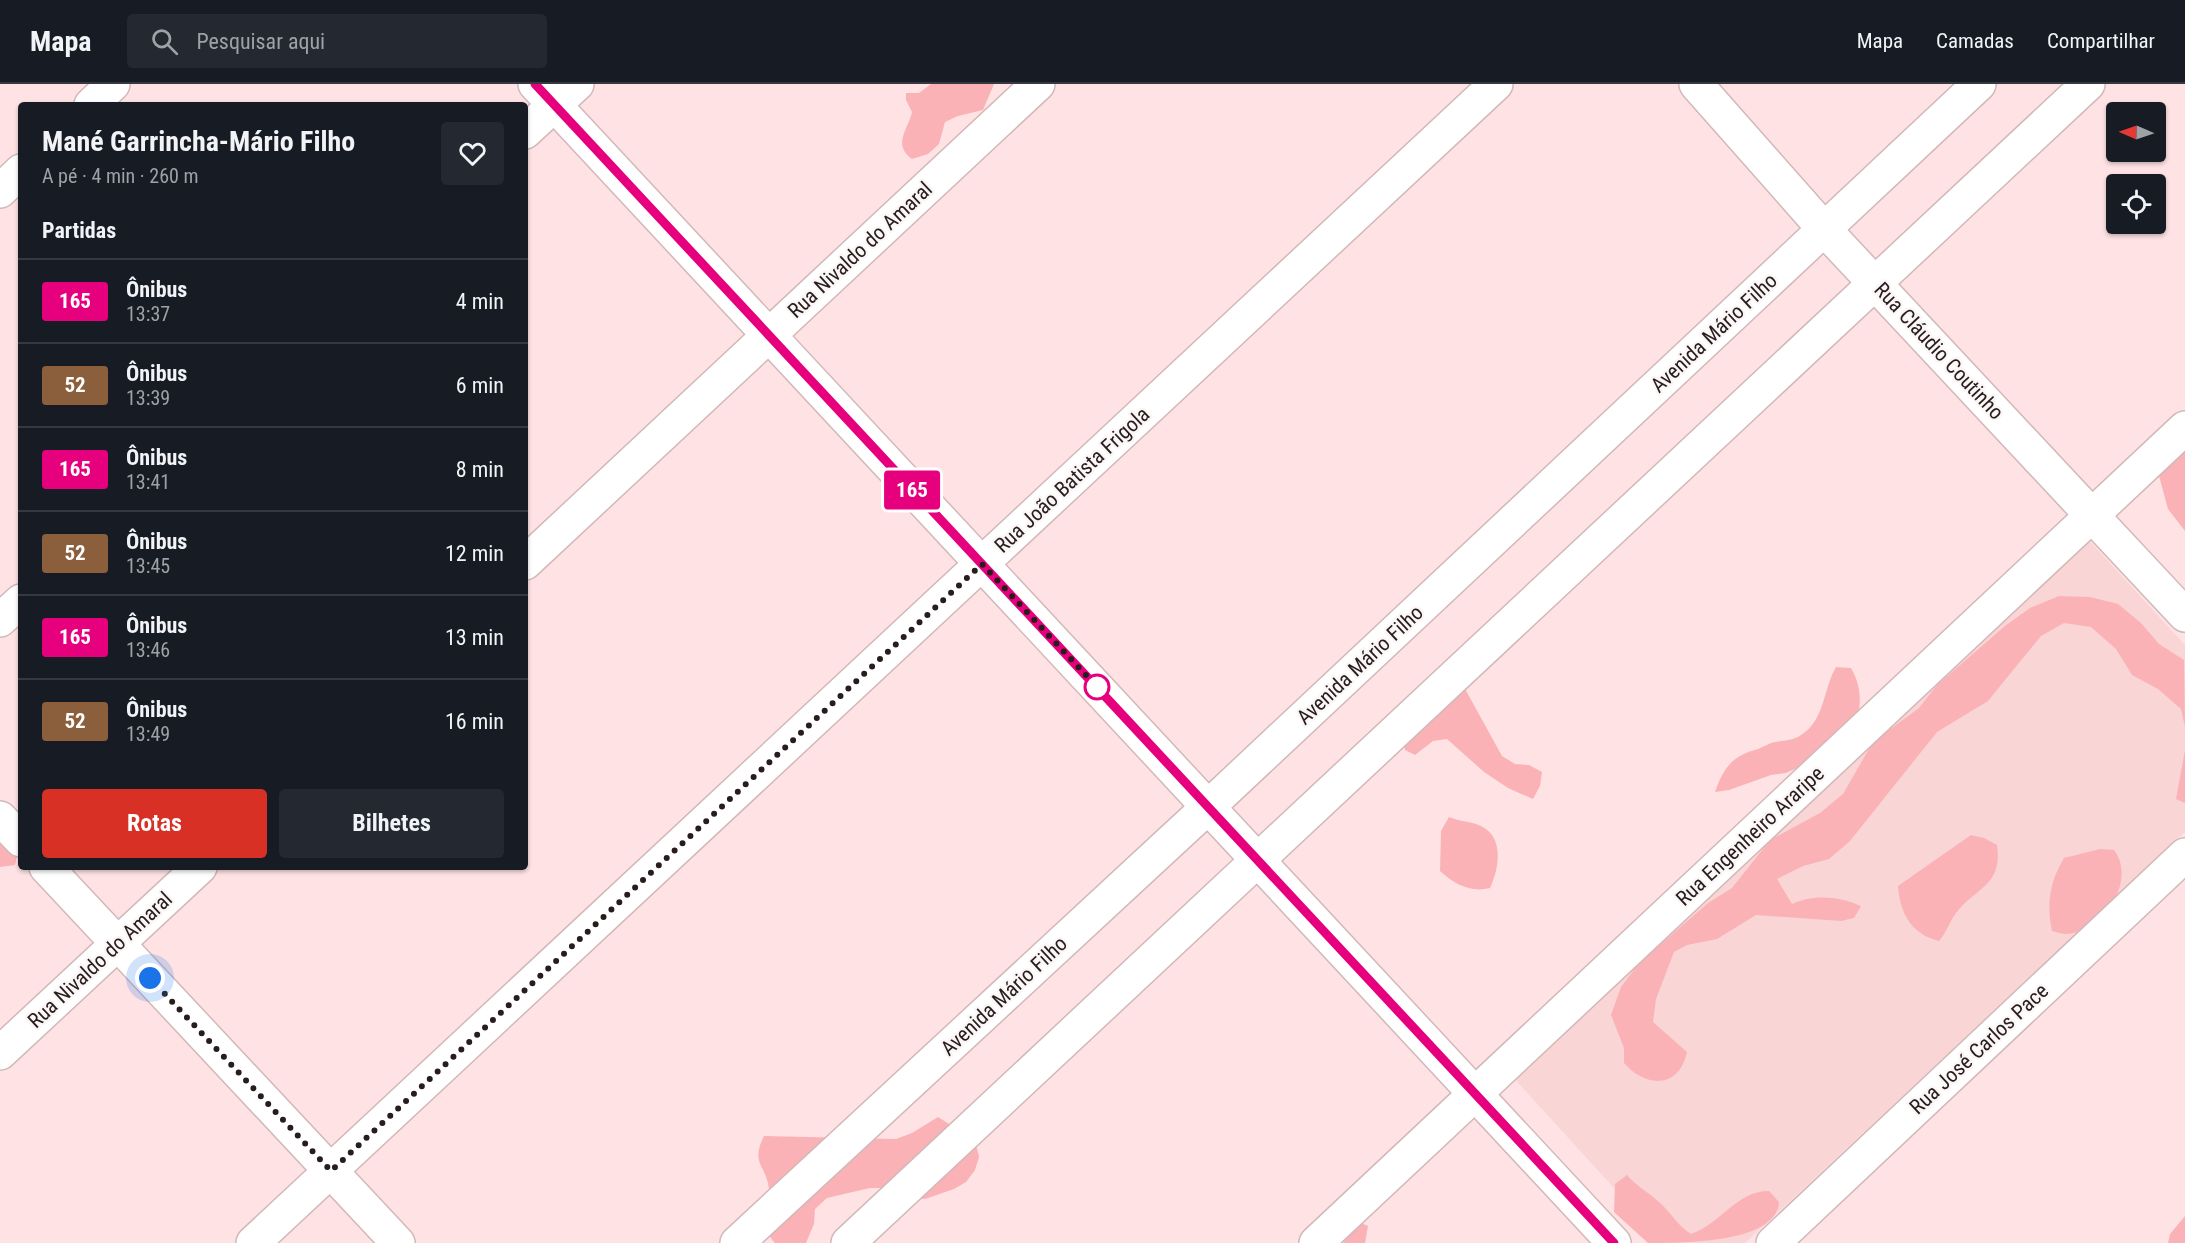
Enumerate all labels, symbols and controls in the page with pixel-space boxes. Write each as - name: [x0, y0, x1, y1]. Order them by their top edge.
- search box: [127, 14, 547, 68]
- text: Mapa: [30, 25, 91, 58]
- icon: search: [148, 25, 181, 58]
- text: Pesquisar aqui: [196, 29, 325, 54]
- text: Mapa: [1857, 29, 1903, 53]
- text: Camadas: [1936, 29, 2014, 53]
- text: Compartilhar: [2047, 29, 2155, 53]
- north arrow: [2106, 102, 2166, 162]
- map controls: [2106, 102, 2166, 234]
- button: heart: [441, 122, 504, 185]
- text: Mané Garrincha-Mário Filho: [42, 125, 355, 158]
- text: A pé · 4 min · 260 m: [42, 164, 199, 188]
- button: locate: [2106, 174, 2166, 234]
- street label: Rua Nivaldo do Amaral: [783, 177, 937, 323]
- text: Partidas: [42, 218, 116, 243]
- street label: Avenida Mário Filho: [1646, 268, 1782, 398]
- text: Ônibus: [126, 277, 187, 302]
- street label: Rua Cláudio Coutinho: [1869, 278, 2009, 424]
- text: 165: [59, 289, 91, 313]
- text: 4 min: [456, 289, 504, 314]
- text: 13:37: [126, 302, 170, 326]
- text: Ônibus: [126, 361, 187, 386]
- text: 52: [64, 373, 86, 397]
- text: 6 min: [456, 373, 504, 398]
- text: 13:39: [126, 386, 170, 410]
- street label: Rua João Batista Frigola: [990, 402, 1154, 558]
- text: Ônibus: [126, 445, 187, 470]
- text: 165: [59, 457, 91, 481]
- text: 8 min: [456, 457, 504, 482]
- text: 13:41: [126, 470, 170, 494]
- line badge: 165: [878, 470, 946, 510]
- text: 165: [896, 478, 928, 502]
- text: Ônibus: [126, 529, 187, 554]
- text: 52: [64, 541, 86, 565]
- text: 12 min: [445, 541, 504, 566]
- text: 13:45: [126, 554, 170, 578]
- street label: Avenida Mário Filho: [1292, 600, 1428, 730]
- text: Ônibus: [126, 613, 187, 638]
- text: 165: [59, 625, 91, 649]
- text: 13 min: [445, 625, 504, 650]
- text: 13:46: [126, 638, 170, 662]
- unlabelled marker: [1084, 674, 1110, 700]
- text: Ônibus: [126, 697, 187, 722]
- text: 52: [64, 709, 86, 733]
- text: 16 min: [445, 709, 504, 734]
- text: 13:49: [126, 722, 170, 746]
- street label: Rua Engenheiro Araripe: [1671, 761, 1829, 911]
- button: Rotas: [42, 789, 267, 858]
- button: Bilhetes: [279, 789, 504, 858]
- street label: Rua Nivaldo do Amaral: [23, 887, 177, 1033]
- street label: Avenida Mário Filho: [936, 931, 1072, 1061]
- your location: [135, 963, 165, 993]
- street label: Rua José Carlos Pace: [1905, 979, 2053, 1119]

